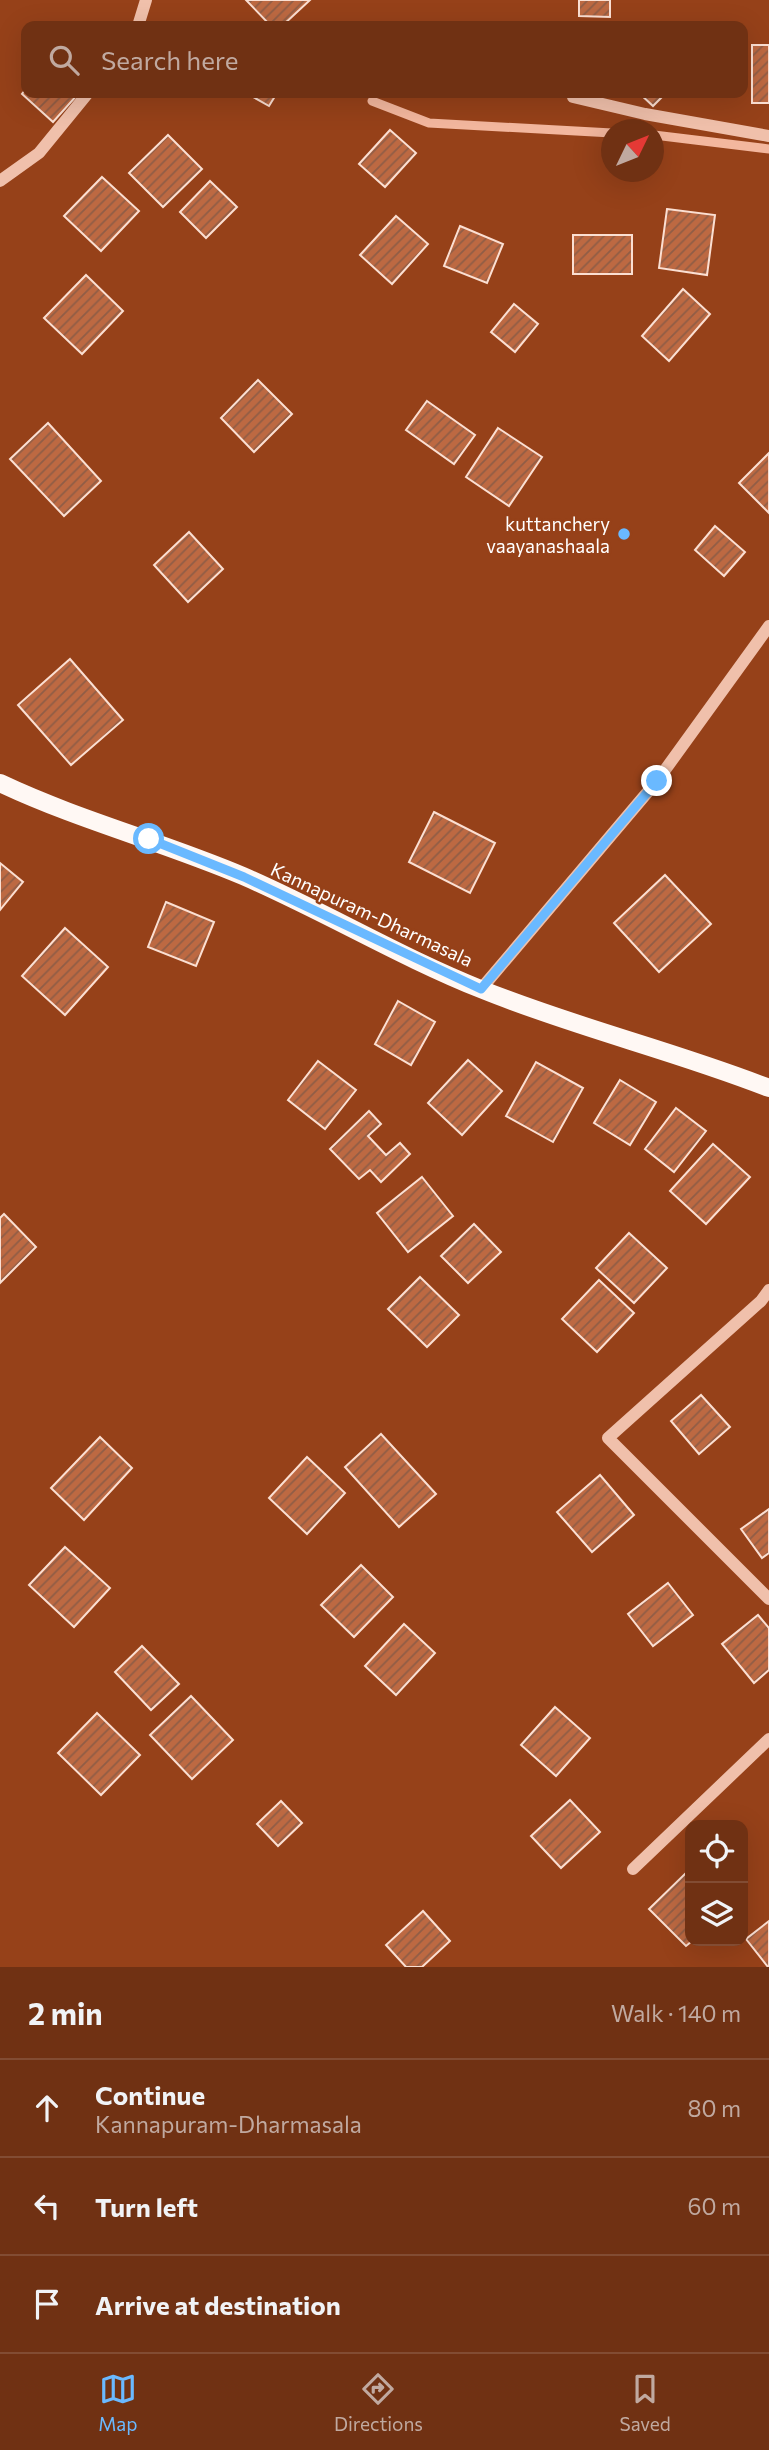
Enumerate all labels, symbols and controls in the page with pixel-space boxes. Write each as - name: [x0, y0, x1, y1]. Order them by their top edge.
- search box: [21, 21, 748, 98]
- icon: search: [45, 41, 83, 79]
- text: Search here: [101, 44, 239, 75]
- north arrow: [601, 119, 664, 182]
- place label: kuttanchery vaayanashaala: [486, 512, 610, 557]
- marker: kuttanchery vaayanashaala: [616, 526, 632, 542]
- route end: [641, 765, 672, 796]
- route start: [133, 823, 164, 854]
- street label: Kannapuram-Dharmasala: [267, 857, 477, 971]
- map controls: [685, 1820, 748, 1946]
- button: locate: [685, 1820, 748, 1883]
- button: layers: [685, 1883, 748, 1946]
- text: 2 min: [28, 1994, 103, 2031]
- text: Walk · 140 m: [611, 1999, 741, 2027]
- text: Continue: [95, 2079, 205, 2110]
- icon: ahead: [28, 2089, 66, 2127]
- text: 80 m: [688, 2094, 741, 2122]
- text: Kannapuram-Dharmasala: [95, 2110, 362, 2138]
- icon: left: [28, 2187, 66, 2225]
- text: Turn left: [95, 2191, 198, 2222]
- text: 60 m: [688, 2192, 741, 2220]
- icon: arrive: [28, 2285, 66, 2323]
- text: Arrive at destination: [95, 2289, 341, 2320]
- tab: Map: [98, 2370, 137, 2435]
- tab: Directions: [334, 2370, 423, 2435]
- tab: Saved: [619, 2370, 671, 2435]

